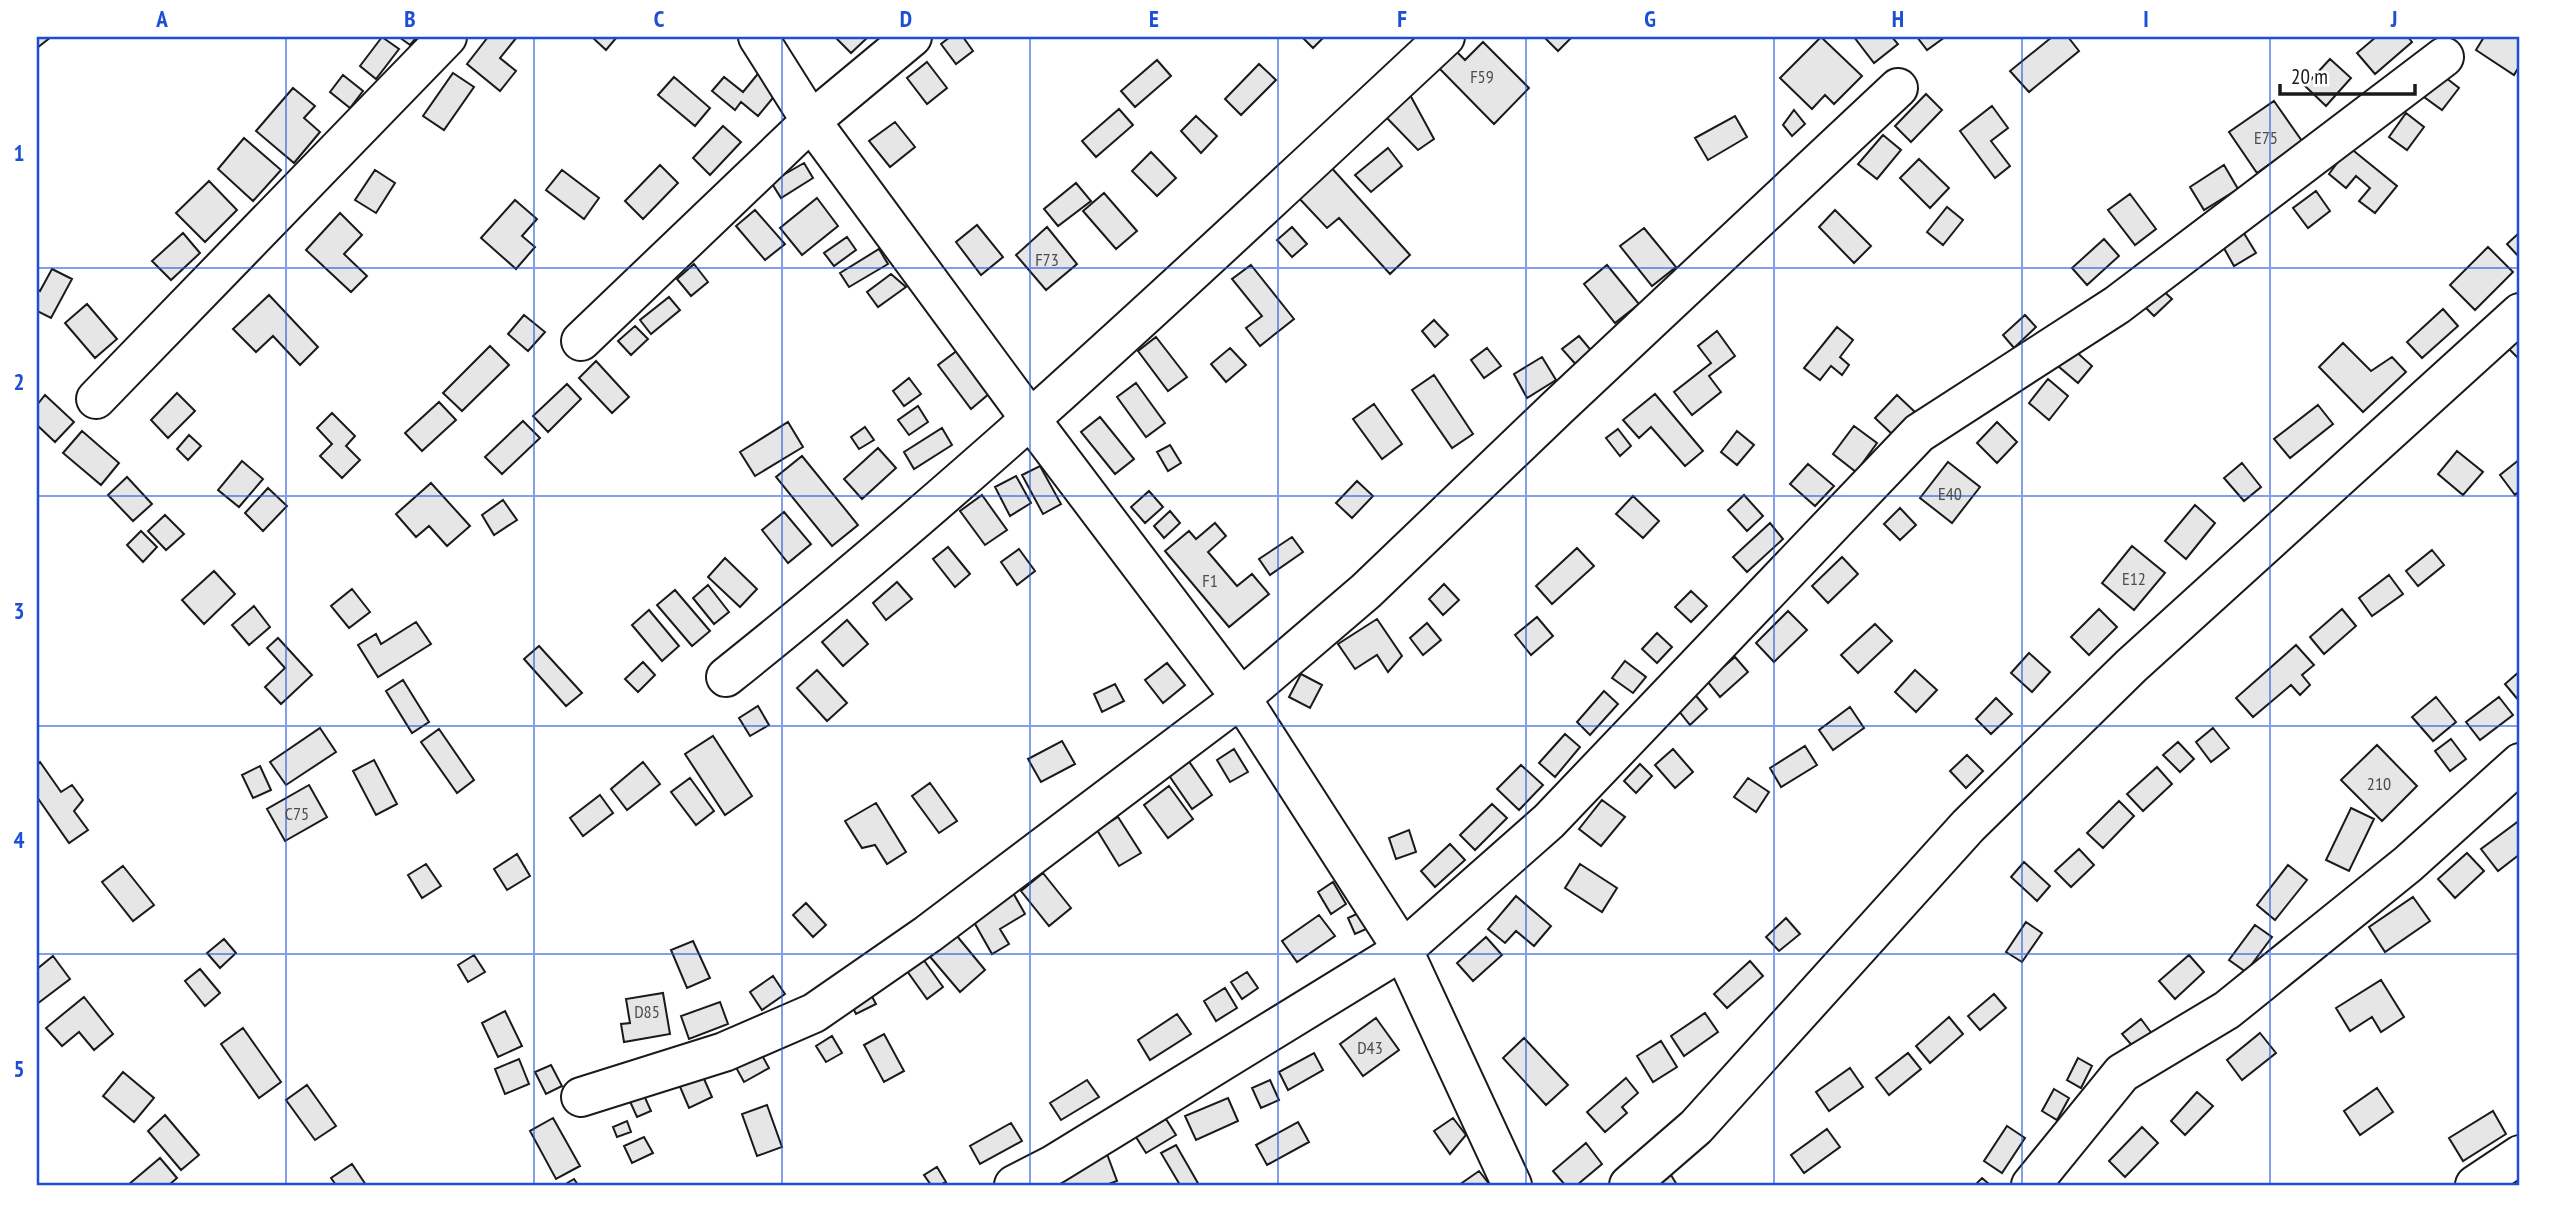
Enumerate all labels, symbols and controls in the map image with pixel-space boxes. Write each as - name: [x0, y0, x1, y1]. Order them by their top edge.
- text: A: [155, 4, 168, 33]
- text: B: [404, 4, 416, 33]
- text: C: [654, 4, 665, 33]
- text: D: [900, 4, 912, 33]
- text: E: [1149, 4, 1159, 33]
- text: F: [1397, 4, 1407, 33]
- text: G: [1644, 4, 1656, 33]
- text: H: [1892, 4, 1904, 33]
- text: I: [2143, 4, 2149, 33]
- text: J: [2390, 4, 2397, 33]
- scale bar: [2280, 52, 2415, 96]
- text: 20 m: [2291, 63, 2328, 90]
- house number: F59: [1470, 65, 1494, 88]
- house number: E75: [2254, 126, 2278, 149]
- text: 1: [14, 138, 25, 167]
- house number: F73: [1035, 248, 1059, 271]
- text: 2: [14, 367, 25, 396]
- house number: E40: [1938, 482, 1962, 505]
- house number: E12: [2122, 567, 2146, 590]
- house number: F1: [1202, 569, 1218, 592]
- text: 3: [14, 596, 25, 625]
- house number: 210: [2367, 772, 2391, 795]
- house number: C75: [285, 802, 309, 825]
- text: 4: [14, 825, 25, 854]
- house number: D85: [634, 1000, 660, 1023]
- house number: D43: [1357, 1036, 1383, 1059]
- text: 5: [14, 1054, 25, 1083]

